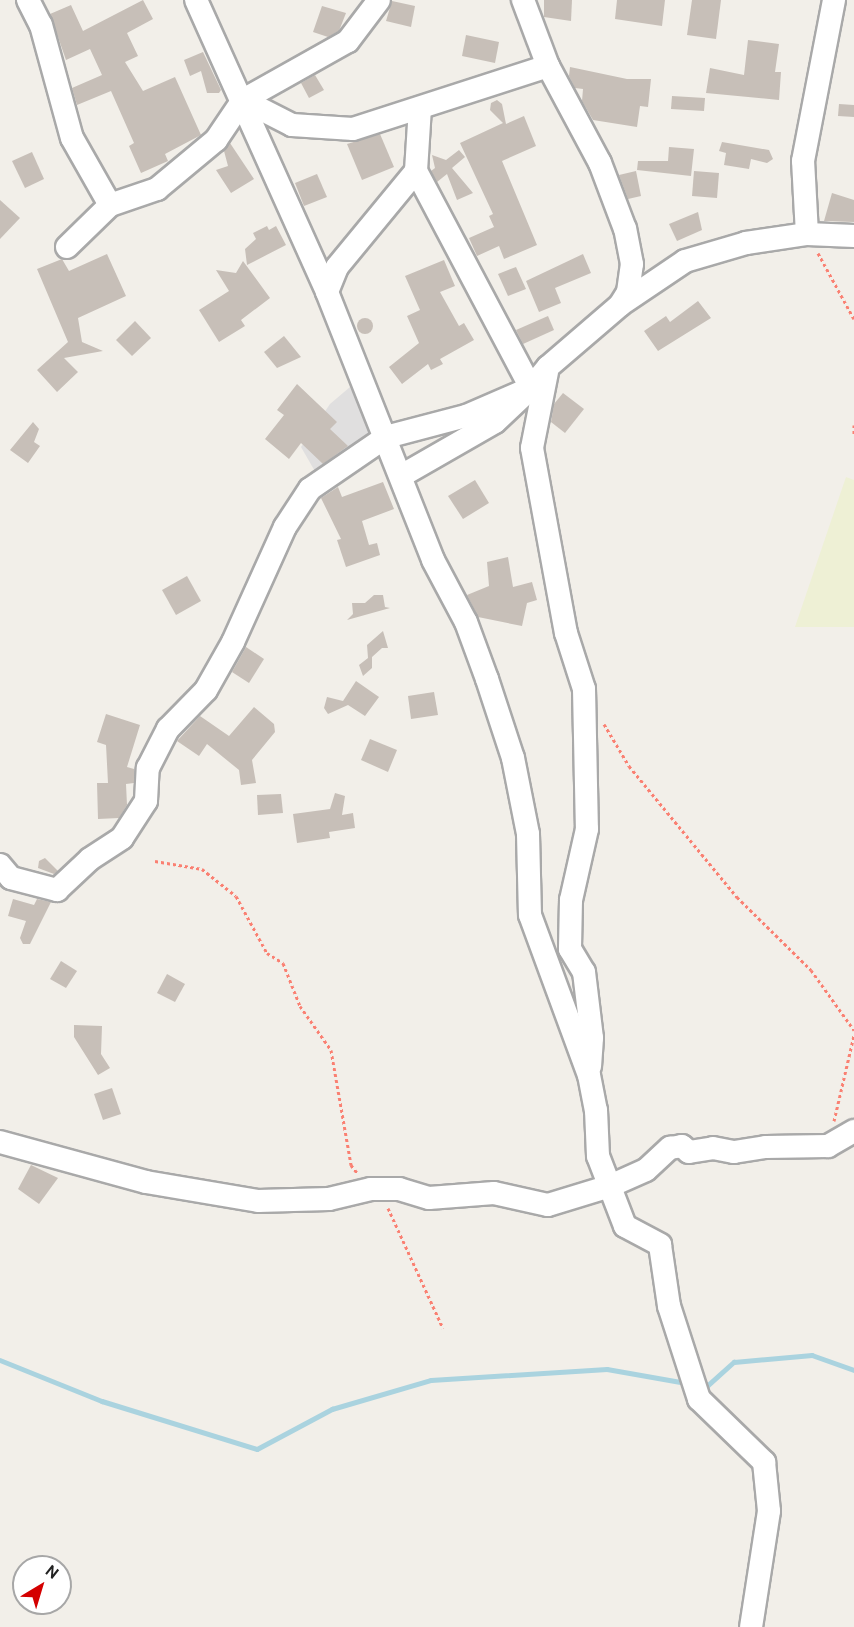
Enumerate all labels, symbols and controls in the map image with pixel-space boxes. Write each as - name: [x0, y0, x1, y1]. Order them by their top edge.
- north arrow: [12, 1555, 72, 1615]
- text: N: [42, 1561, 62, 1583]

